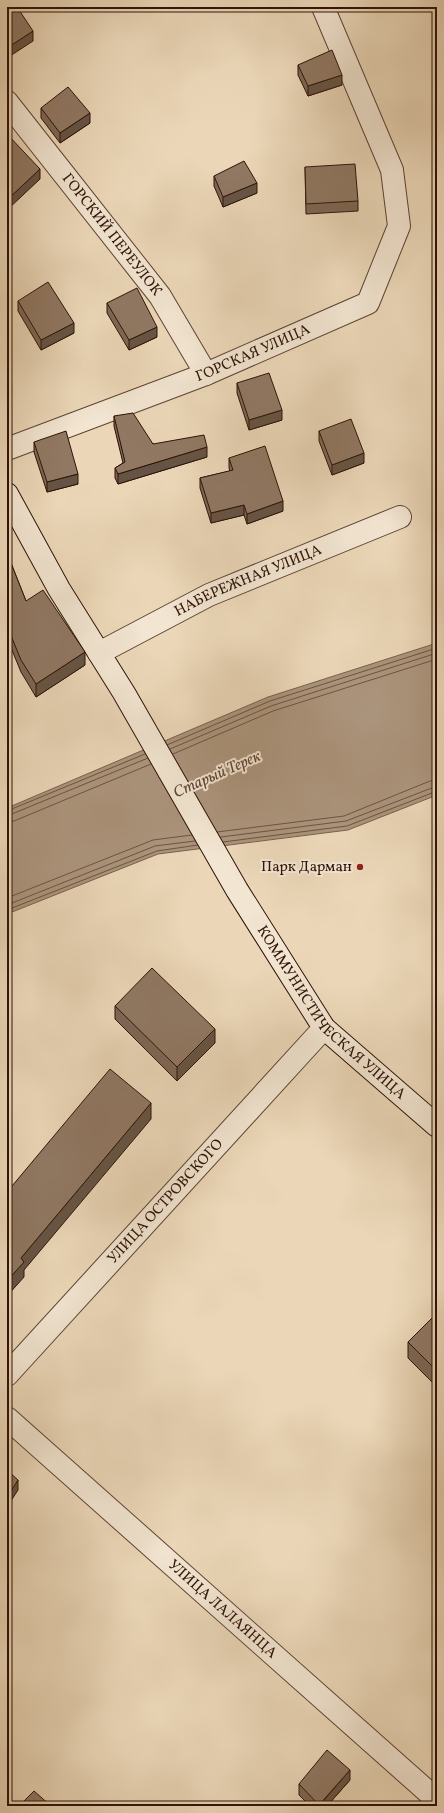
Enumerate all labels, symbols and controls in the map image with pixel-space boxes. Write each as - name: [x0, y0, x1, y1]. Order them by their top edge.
- street label: ГОРСКИЙ ПЕРЕУЛОК: [57, 169, 167, 300]
- street label: ГОРСКАЯ УЛИЦА: [193, 319, 314, 387]
- street label: НАБЕРЕЖНАЯ УЛИЦА: [171, 539, 325, 622]
- water label: Старый Терек: [170, 746, 265, 804]
- place label: Парк Дарман: [261, 857, 352, 878]
- marker: Парк Дарман: [355, 862, 365, 872]
- street label: КОММУНИСТИЧЕСКАЯ УЛИЦА: [251, 921, 410, 1105]
- street label: УЛИЦА ОСТРОВСКОГО: [103, 1134, 228, 1269]
- street label: УЛИЦА ЛАЛАЯНЦА: [163, 1555, 282, 1664]

